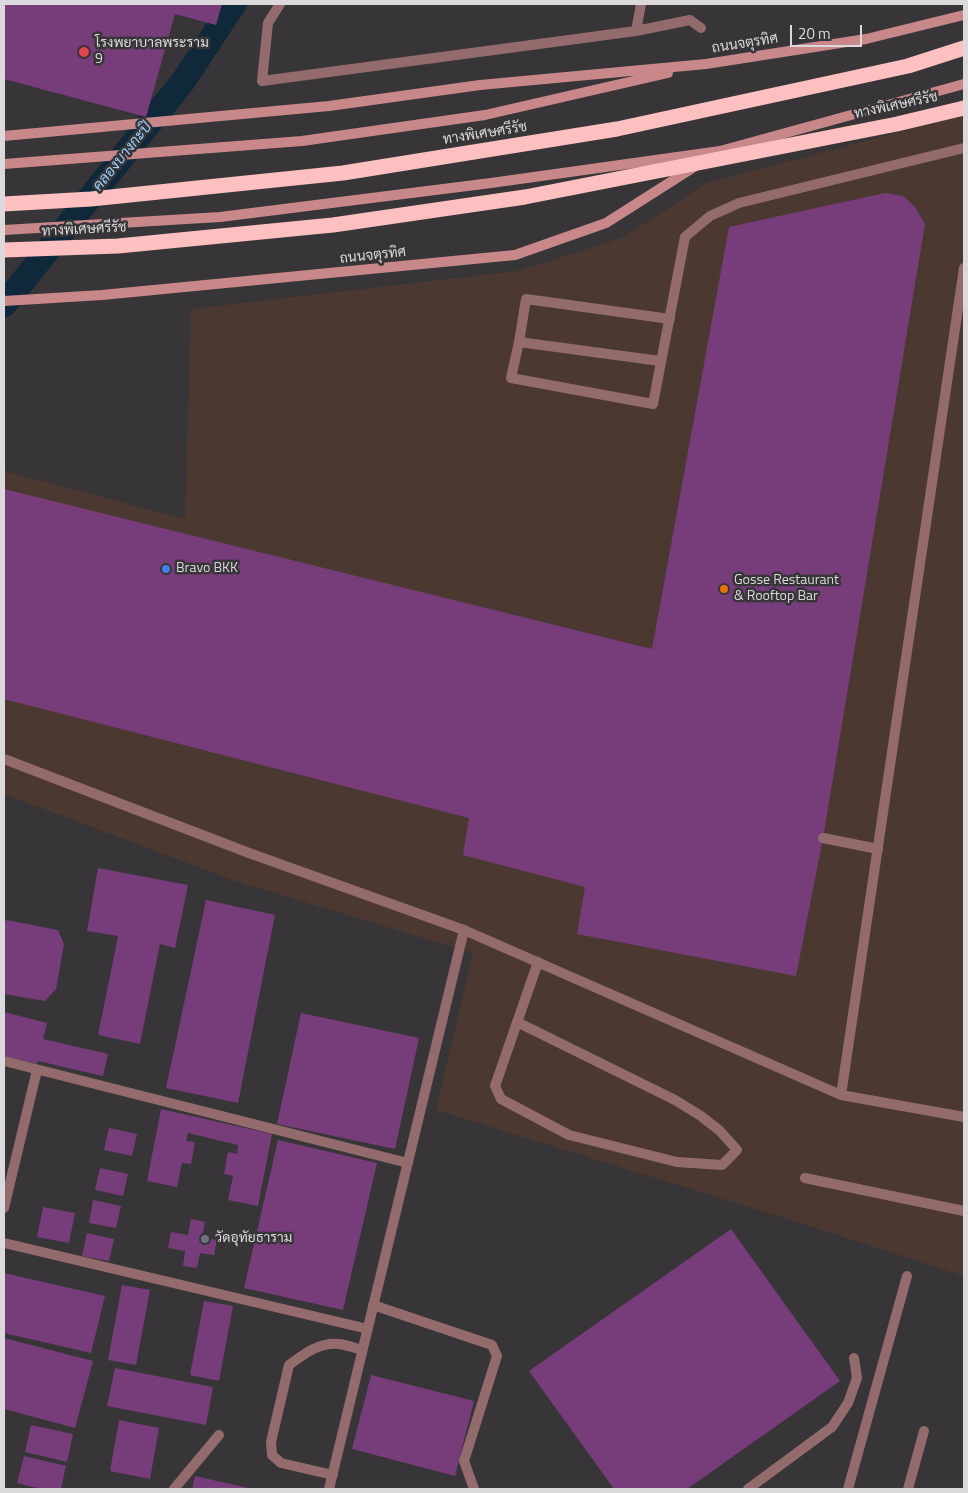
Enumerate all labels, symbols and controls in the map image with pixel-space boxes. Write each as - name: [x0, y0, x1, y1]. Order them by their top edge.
- scale bar: [793, 15, 866, 47]
- text: 20 m: [798, 22, 831, 45]
- street label: ถนนจตุรทิศ: [711, 30, 779, 58]
- place label: โรงพยาบาลพระราม 9: [95, 36, 209, 68]
- marker: โรงพยาบาลพระราม 9: [77, 45, 91, 59]
- street label: ทางพิเศษศรีรัช: [853, 89, 939, 123]
- water label: คลองบางกะปิ: [90, 119, 156, 195]
- street label: ทางพิเศษศรีรัช: [442, 119, 528, 149]
- street label: ทางพิเศษศรีรัช: [41, 219, 127, 241]
- street label: ถนนจตุรทิศ: [339, 244, 407, 268]
- place label: Bravo BKK: [176, 561, 238, 577]
- marker: Bravo BKK: [160, 563, 172, 575]
- place label: Gosse Restaurant & Rooftop Bar: [734, 573, 839, 606]
- marker: Gosse Restaurant & Rooftop Bar: [718, 583, 730, 595]
- place label: วัดอุทัยธาราม: [215, 1231, 292, 1247]
- marker: วัดอุทัยธาราม: [199, 1233, 211, 1245]

